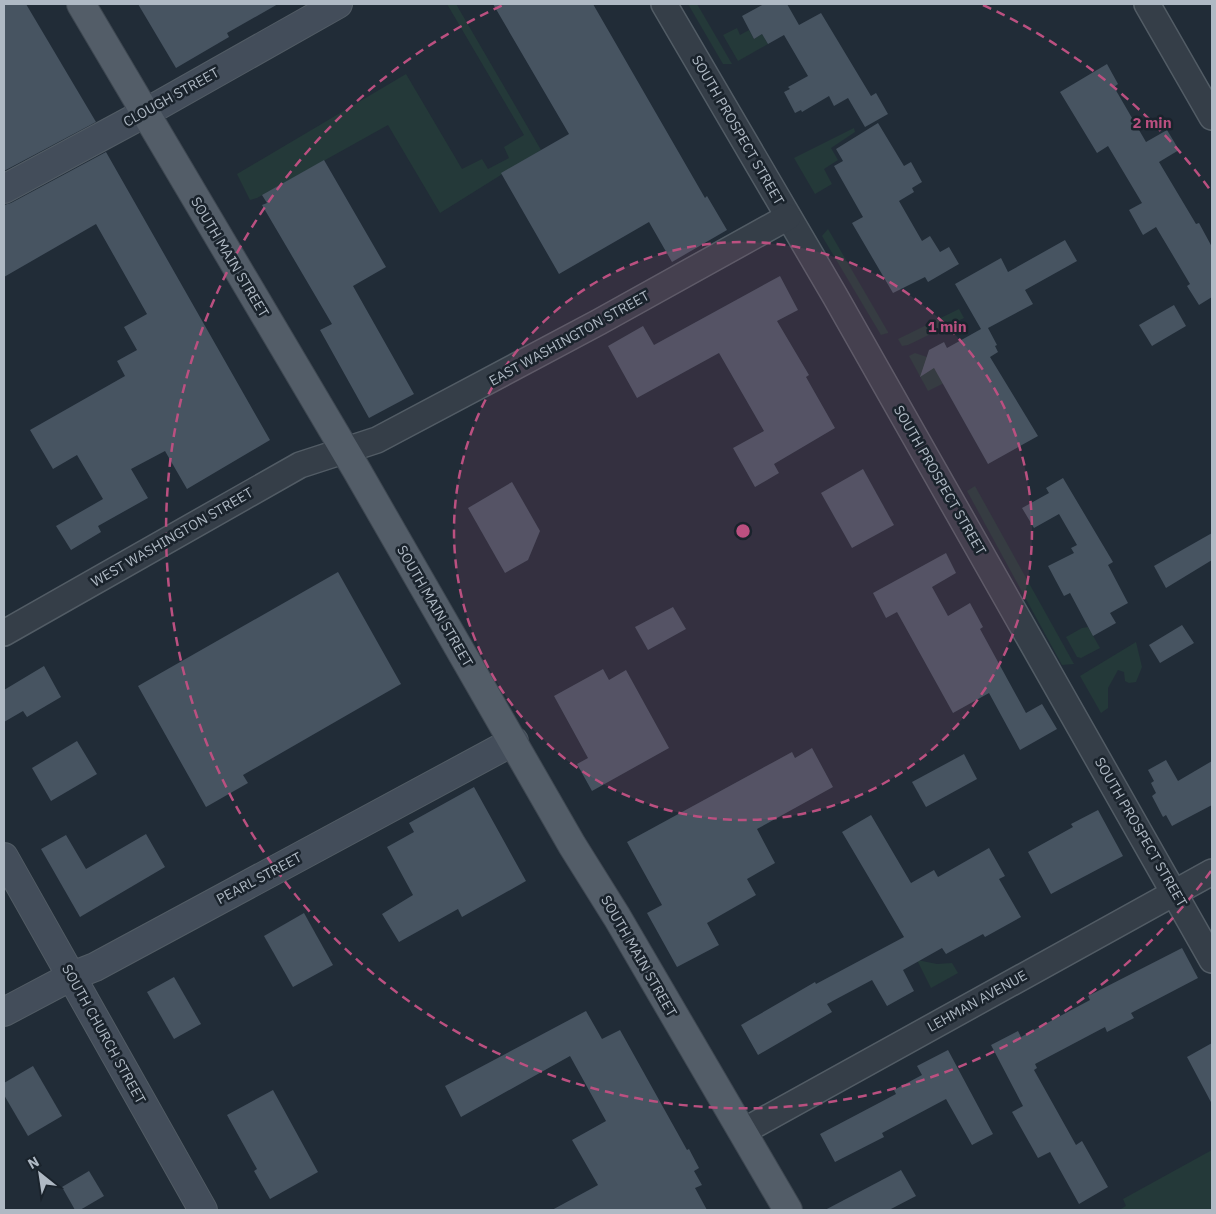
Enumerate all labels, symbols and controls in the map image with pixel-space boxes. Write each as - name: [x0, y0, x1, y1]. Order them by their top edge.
- street label: SOUTH PROSPECT STREET: [688, 52, 788, 208]
- street label: CLOUGH STREET: [120, 63, 222, 131]
- text: 2 min: [1132, 113, 1172, 132]
- street label: SOUTH MAIN STREET: [187, 194, 273, 320]
- street label: EAST WASHINGTON STREET: [486, 286, 652, 390]
- text: 1 min: [927, 317, 967, 336]
- street label: SOUTH PROSPECT STREET: [890, 402, 990, 558]
- street label: WEST WASHINGTON STREET: [88, 483, 256, 591]
- centre of rings: [734, 522, 752, 540]
- street label: SOUTH MAIN STREET: [393, 542, 477, 670]
- street label: SOUTH PROSPECT STREET: [1091, 754, 1191, 910]
- street label: PEARL STREET: [213, 848, 305, 908]
- street label: SOUTH MAIN STREET: [597, 892, 681, 1020]
- street label: SOUTH CHURCH STREET: [58, 961, 150, 1107]
- street label: LEHMAN AVENUE: [924, 966, 1030, 1036]
- north arrow: [15, 1149, 65, 1199]
- text: N: [25, 1152, 42, 1173]

